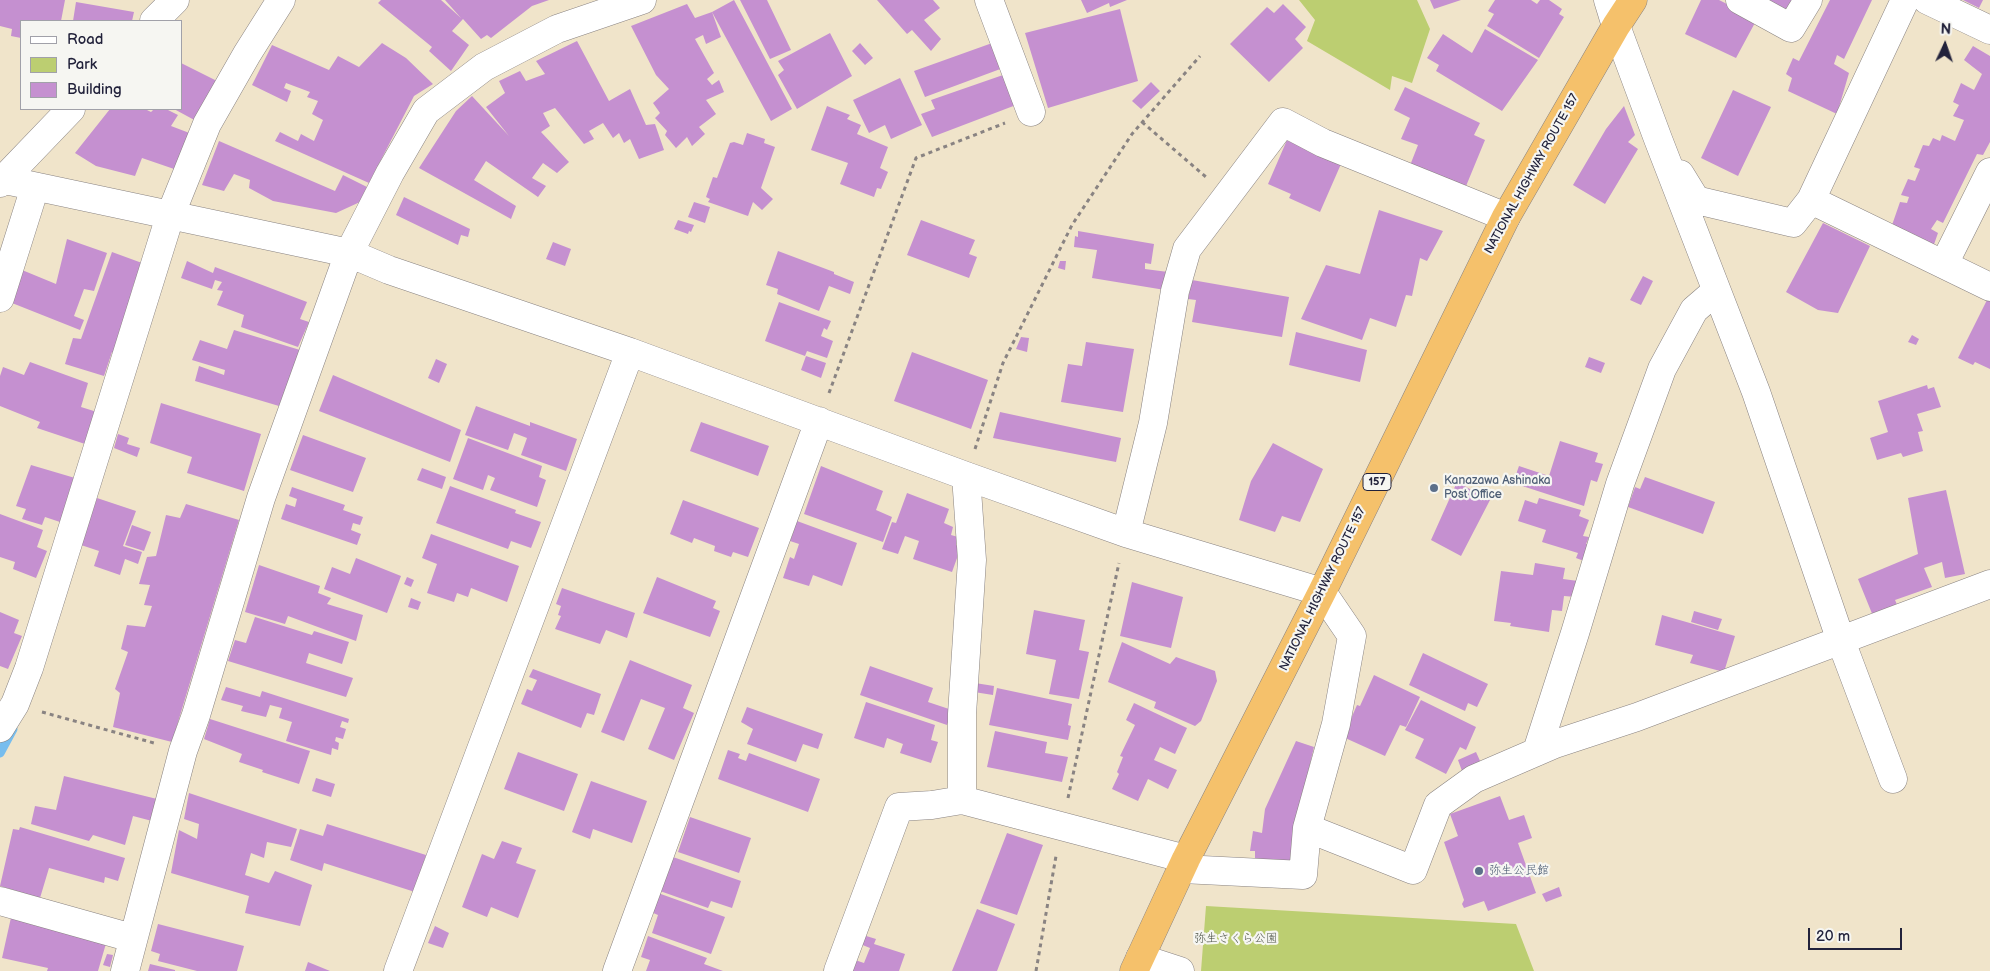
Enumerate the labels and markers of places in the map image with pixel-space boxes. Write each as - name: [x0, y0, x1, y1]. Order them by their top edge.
- place label: Kanazawa Ashinaka Post Office: [1444, 474, 1551, 502]
- marker: Kanazawa Ashinaka Post Office: [1428, 482, 1440, 494]
- place label: 弥生公民館: [1489, 864, 1549, 878]
- marker: 弥生公民館: [1473, 865, 1485, 877]

